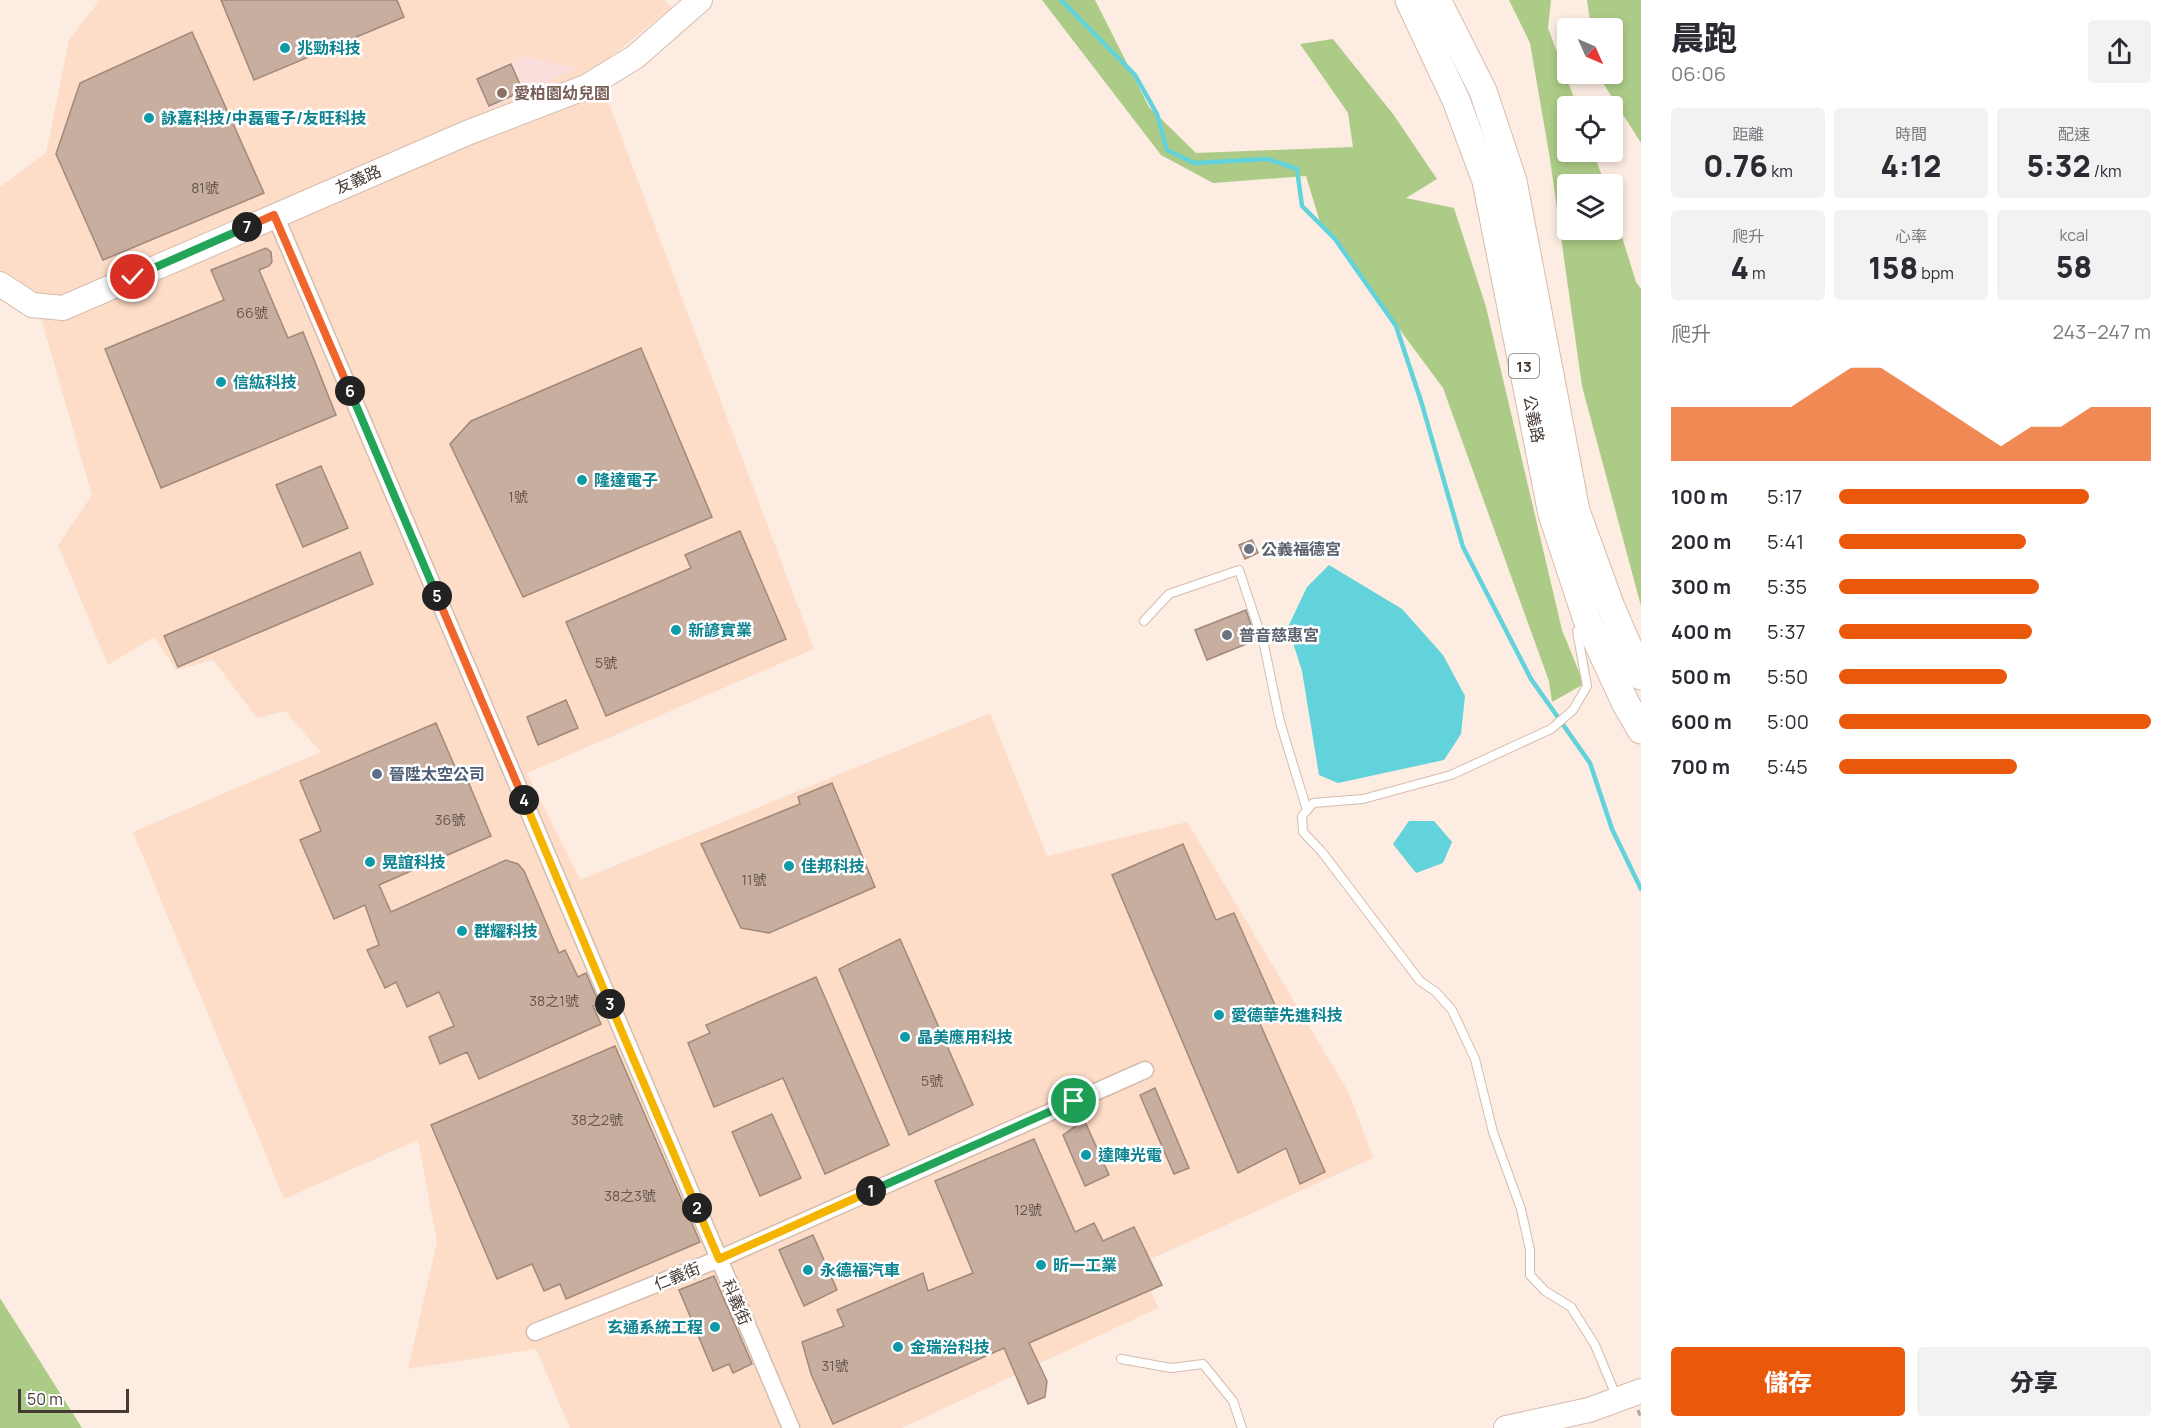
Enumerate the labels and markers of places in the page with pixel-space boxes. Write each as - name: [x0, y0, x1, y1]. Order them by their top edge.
- place label: 兆勁科技: [297, 37, 361, 59]
- marker: 兆勁科技: [278, 41, 292, 55]
- place label: 愛柏園幼兒園: [514, 82, 610, 104]
- marker: 愛柏園幼兒園: [495, 86, 509, 100]
- place label: 詠嘉科技/中磊電子/友旺科技: [161, 107, 367, 129]
- marker: 詠嘉科技/中磊電子/友旺科技: [142, 111, 156, 125]
- pin: 7: [232, 212, 262, 242]
- pin: [107, 251, 158, 302]
- place label: 信紘科技: [233, 371, 297, 393]
- marker: 信紘科技: [214, 375, 228, 389]
- pin: 6: [335, 376, 365, 406]
- place label: 隆達電子: [594, 469, 658, 491]
- marker: 隆達電子: [575, 473, 589, 487]
- place label: 公義福德宮: [1261, 538, 1341, 560]
- marker: 公義福德宮: [1242, 542, 1256, 556]
- pin: 5: [422, 581, 452, 611]
- place label: 新諺實業: [688, 619, 752, 641]
- marker: 新諺實業: [669, 623, 683, 637]
- place label: 普音慈惠宮: [1239, 624, 1319, 646]
- marker: 普音慈惠宮: [1220, 628, 1234, 642]
- place label: 晉陞太空公司: [389, 763, 485, 785]
- marker: 晉陞太空公司: [370, 767, 384, 781]
- pin: 4: [509, 785, 539, 815]
- place label: 晃誼科技: [382, 851, 446, 873]
- marker: 晃誼科技: [363, 855, 377, 869]
- place label: 佳邦科技: [801, 855, 865, 877]
- marker: 佳邦科技: [782, 859, 796, 873]
- place label: 群耀科技: [474, 920, 538, 942]
- marker: 群耀科技: [455, 924, 469, 938]
- pin: 3: [595, 989, 625, 1019]
- place label: 愛德華先進科技: [1231, 1004, 1343, 1026]
- marker: 愛德華先進科技: [1212, 1008, 1226, 1022]
- place label: 晶美應用科技: [917, 1026, 1013, 1048]
- marker: 晶美應用科技: [898, 1030, 912, 1044]
- pin: [1048, 1075, 1099, 1126]
- place label: 達陣光電: [1098, 1144, 1162, 1166]
- marker: 達陣光電: [1079, 1148, 1093, 1162]
- pin: 1: [856, 1176, 886, 1206]
- pin: 2: [682, 1193, 712, 1223]
- place label: 昕一工業: [1053, 1254, 1117, 1276]
- marker: 昕一工業: [1034, 1258, 1048, 1272]
- place label: 永德福汽車: [820, 1259, 900, 1281]
- marker: 永德福汽車: [801, 1263, 815, 1277]
- place label: 玄通系統工程: [607, 1316, 703, 1338]
- marker: 玄通系統工程: [708, 1320, 722, 1334]
- place label: 金瑞治科技: [910, 1336, 990, 1358]
- marker: 金瑞治科技: [891, 1340, 905, 1354]

